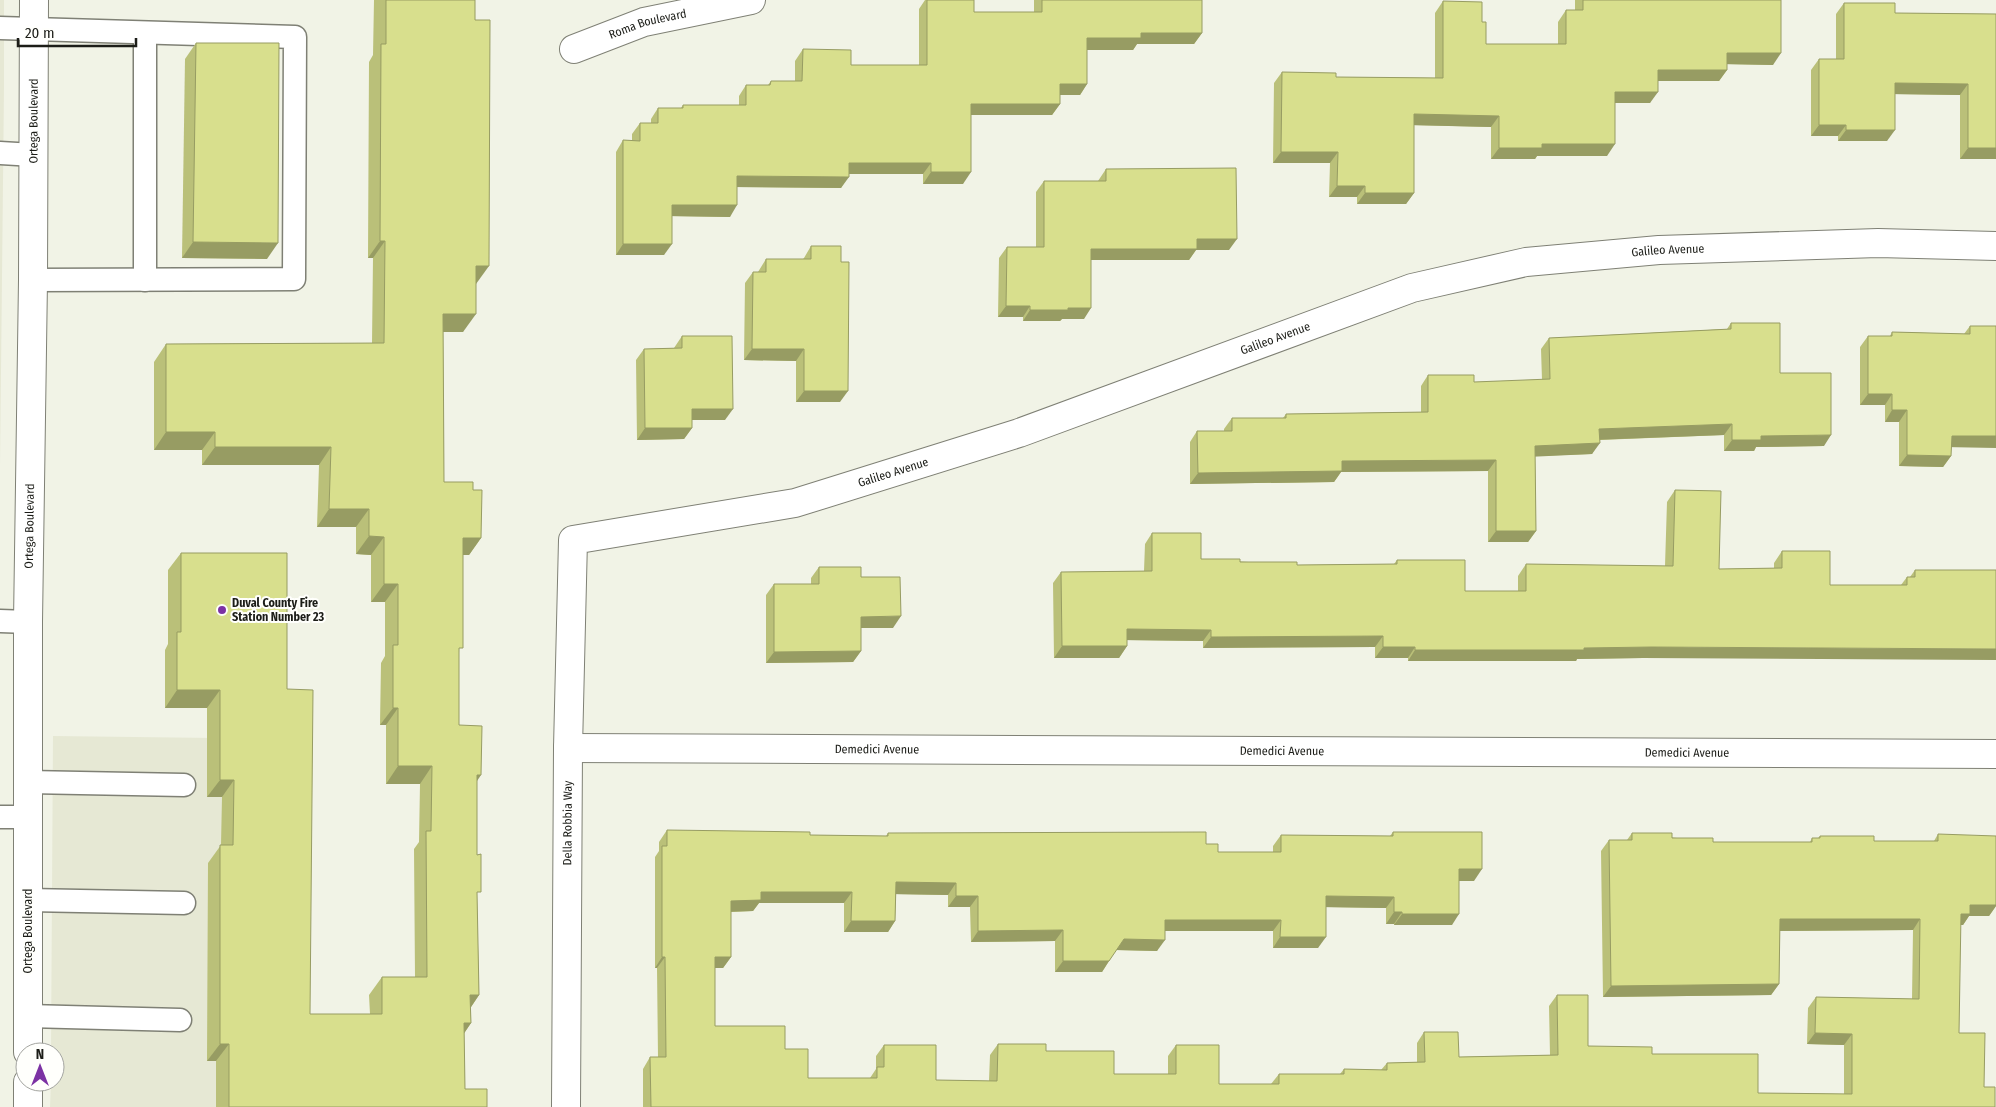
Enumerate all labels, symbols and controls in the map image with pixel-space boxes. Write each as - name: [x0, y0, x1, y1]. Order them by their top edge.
- street label: Roma Boulevard: [607, 6, 688, 42]
- scale bar: [18, 15, 135, 47]
- text: 20 m: [25, 24, 55, 42]
- street label: Ortega Boulevard: [26, 78, 41, 164]
- street label: Galileo Avenue: [1631, 242, 1705, 259]
- street label: Galileo Avenue: [1239, 319, 1312, 358]
- street label: Galileo Avenue: [856, 455, 930, 490]
- street label: Ortega Boulevard: [22, 483, 37, 569]
- place label: Duval County Fire Station Number 23: [232, 596, 324, 624]
- marker: Duval County Fire Station Number 23: [216, 604, 228, 616]
- street label: Demedici Avenue: [835, 742, 919, 756]
- street label: Demedici Avenue: [1240, 744, 1324, 758]
- street label: Demedici Avenue: [1645, 746, 1729, 760]
- street label: Della Robbia Way: [560, 780, 575, 865]
- street label: Ortega Boulevard: [21, 889, 35, 974]
- north arrow: [15, 1042, 65, 1092]
- text: N: [36, 1046, 44, 1063]

